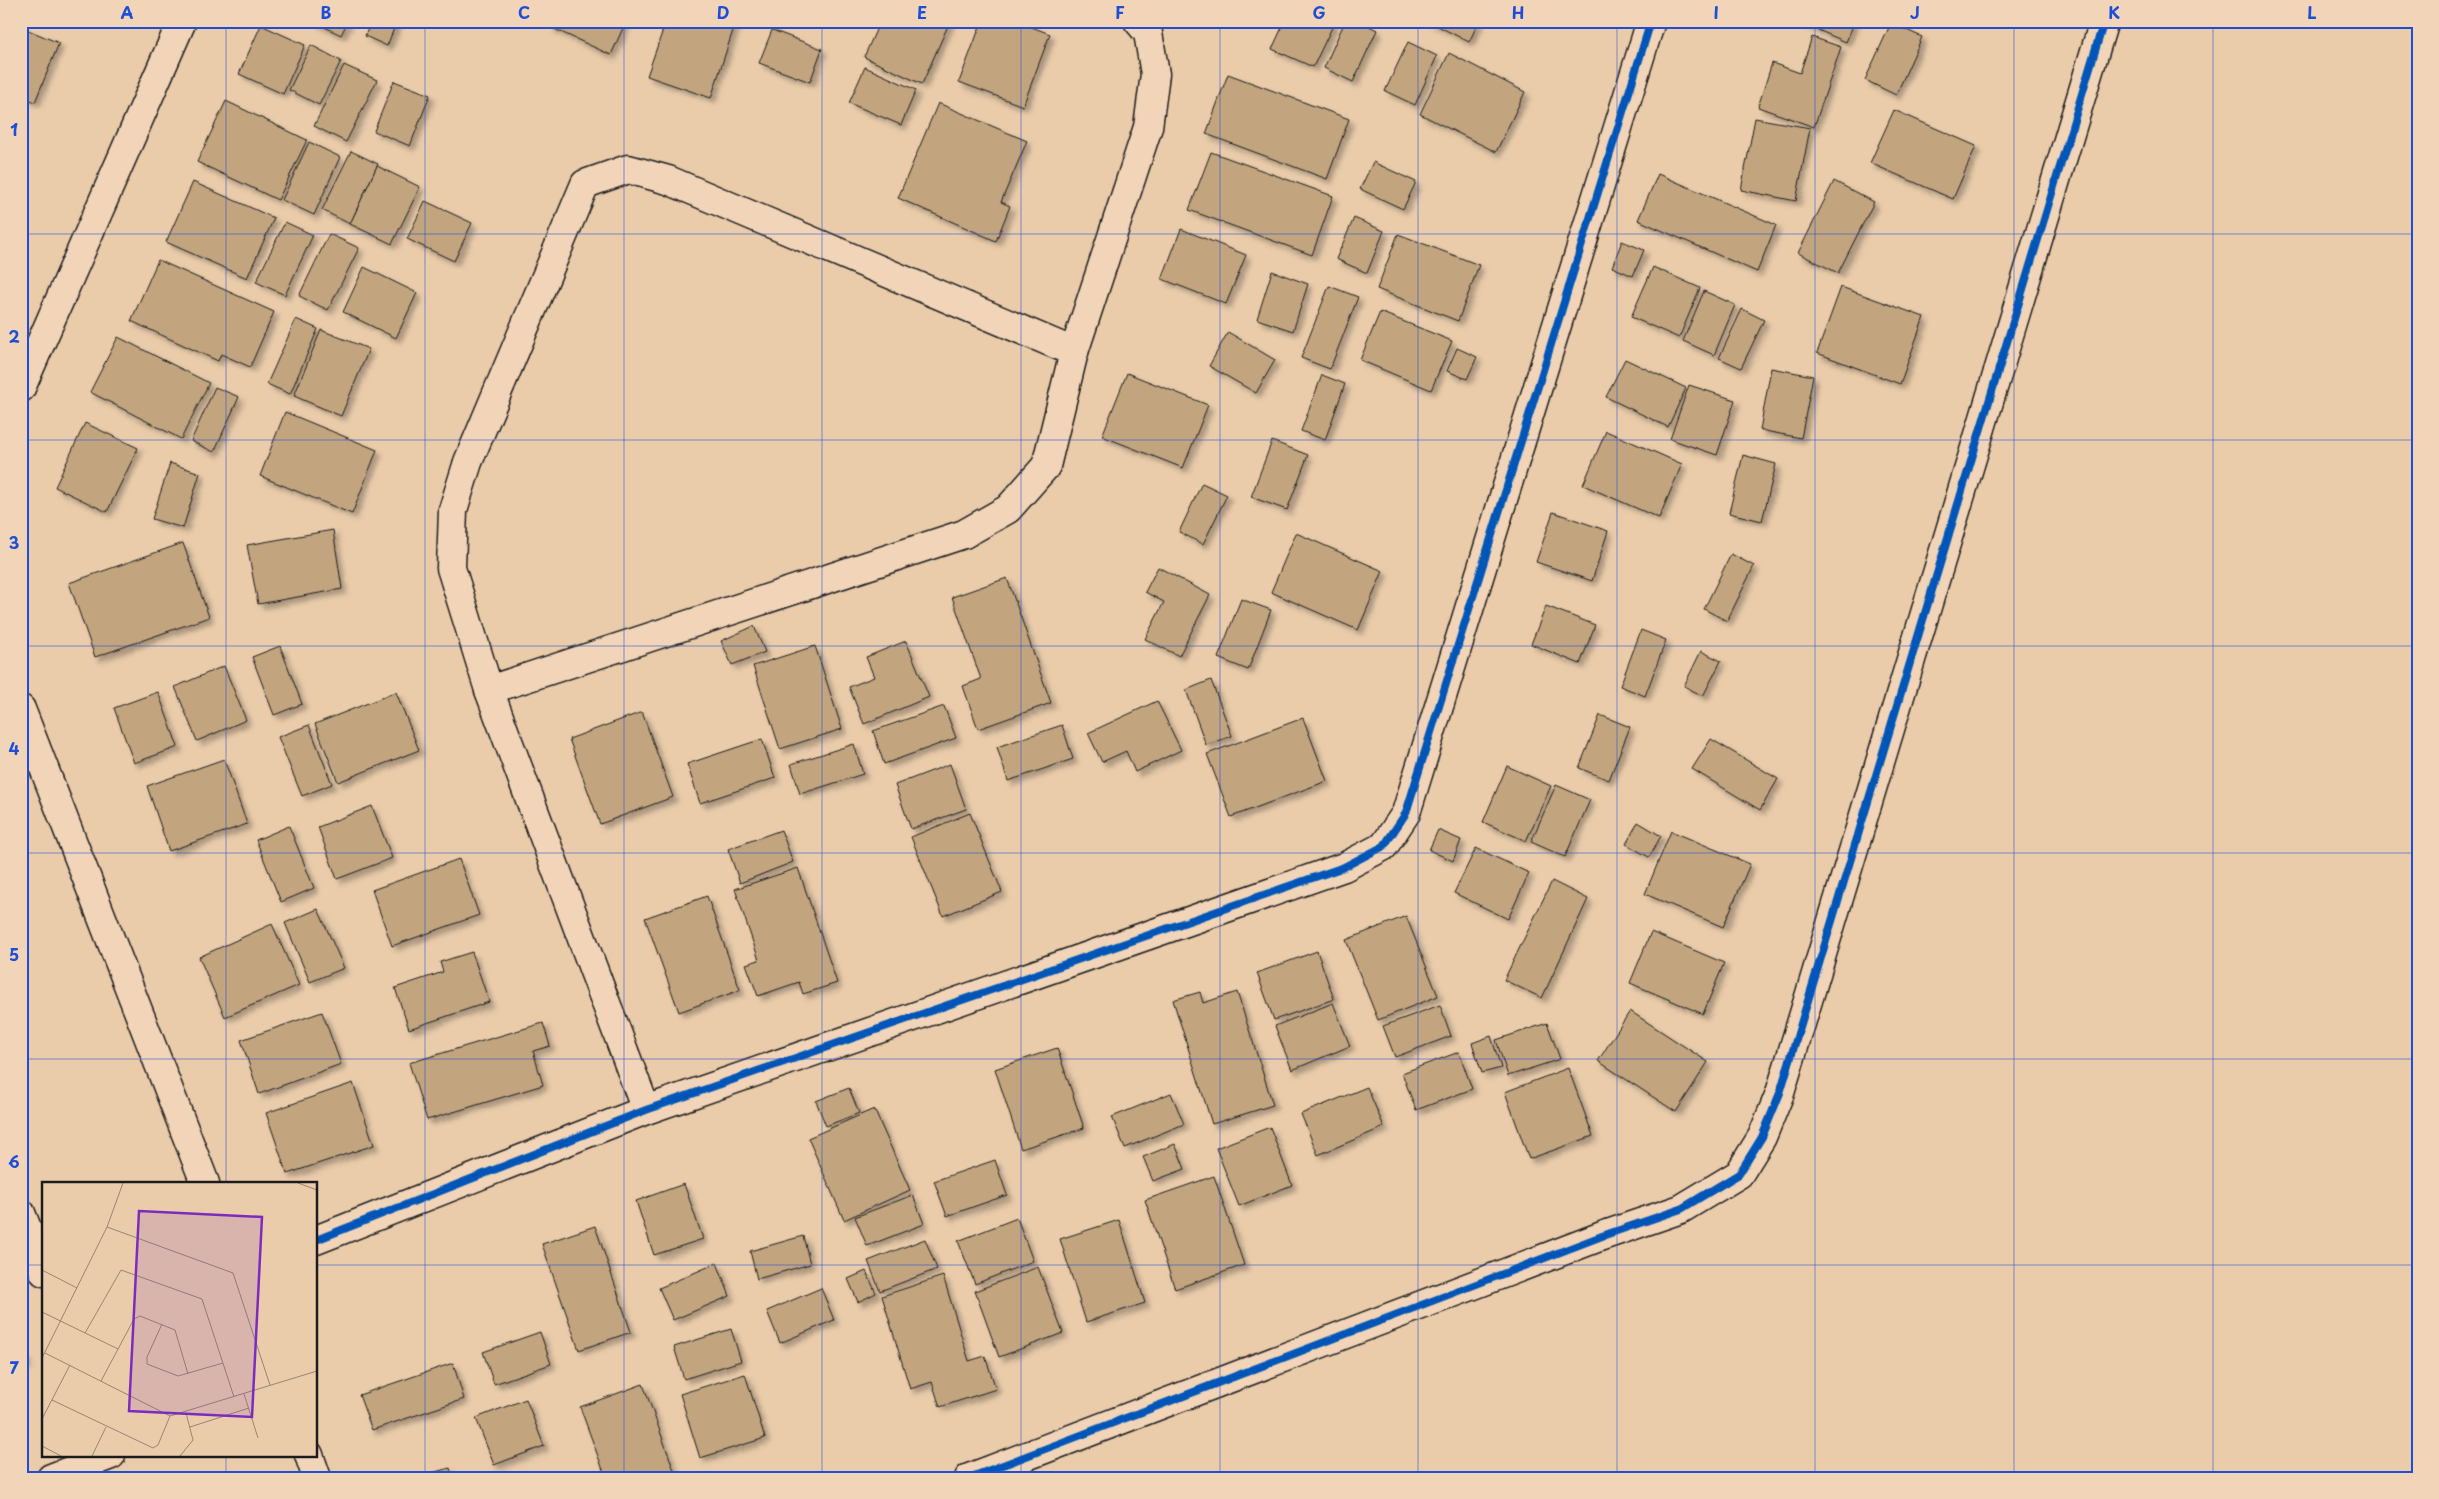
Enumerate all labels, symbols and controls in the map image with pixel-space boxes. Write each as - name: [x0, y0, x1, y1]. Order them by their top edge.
- text: A: [121, 0, 134, 24]
- text: B: [321, 0, 332, 24]
- text: C: [518, 0, 530, 24]
- text: D: [717, 0, 729, 24]
- text: E: [917, 0, 927, 24]
- text: F: [1115, 0, 1125, 24]
- text: G: [1312, 0, 1326, 24]
- text: H: [1512, 0, 1524, 24]
- text: I: [1713, 0, 1719, 24]
- text: J: [1910, 0, 1920, 24]
- text: K: [2108, 0, 2120, 24]
- text: L: [2307, 0, 2317, 24]
- text: 1: [10, 117, 18, 141]
- text: 2: [8, 324, 20, 348]
- text: 3: [9, 530, 19, 554]
- text: 4: [9, 736, 20, 760]
- text: 5: [9, 942, 19, 966]
- text: 6: [8, 1149, 20, 1173]
- inset map: [42, 1182, 318, 1456]
- text: 7: [9, 1355, 19, 1379]

